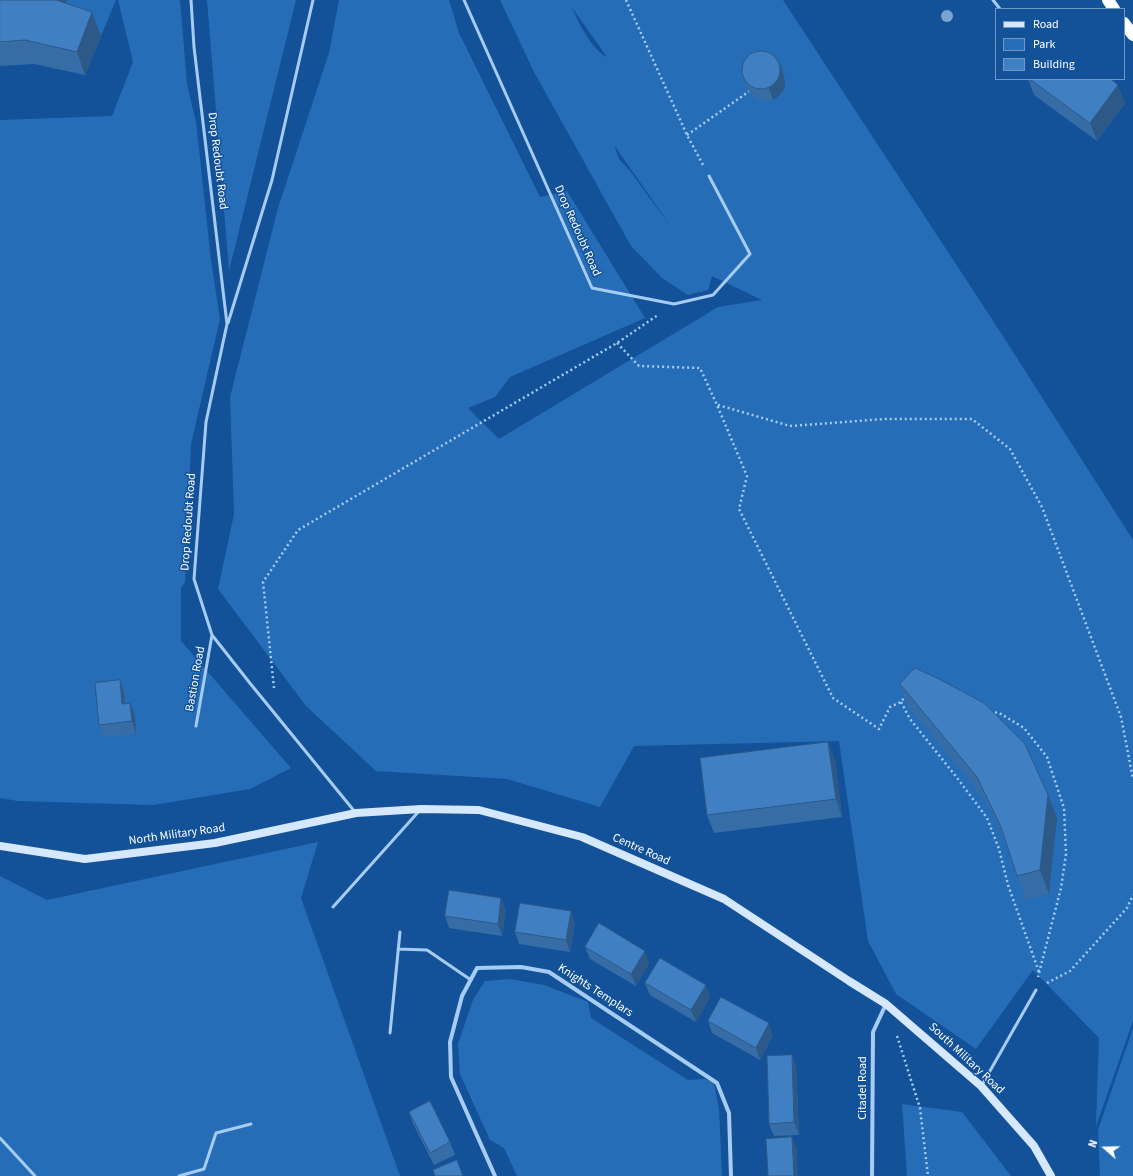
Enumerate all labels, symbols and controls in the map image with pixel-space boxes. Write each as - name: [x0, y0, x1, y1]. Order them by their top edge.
- legend: [995, 8, 1125, 80]
- text: Road: [1033, 16, 1059, 33]
- text: Park: [1033, 36, 1055, 53]
- text: Building: [1033, 56, 1075, 73]
- street label: Drop Redoubt Road: [204, 111, 230, 211]
- street label: Drop Redoubt Road: [550, 183, 604, 279]
- street label: Drop Redoubt Road: [178, 473, 200, 571]
- street label: Bastion Road: [183, 645, 209, 713]
- street label: North Military Road: [128, 821, 226, 849]
- street label: Centre Road: [610, 831, 672, 869]
- street label: Knights Templars: [555, 961, 635, 1021]
- street label: South Military Road: [925, 1020, 1007, 1098]
- street label: Citadel Road: [856, 1056, 870, 1120]
- north arrow: [1085, 1128, 1125, 1168]
- text: N: [1085, 1138, 1102, 1150]

